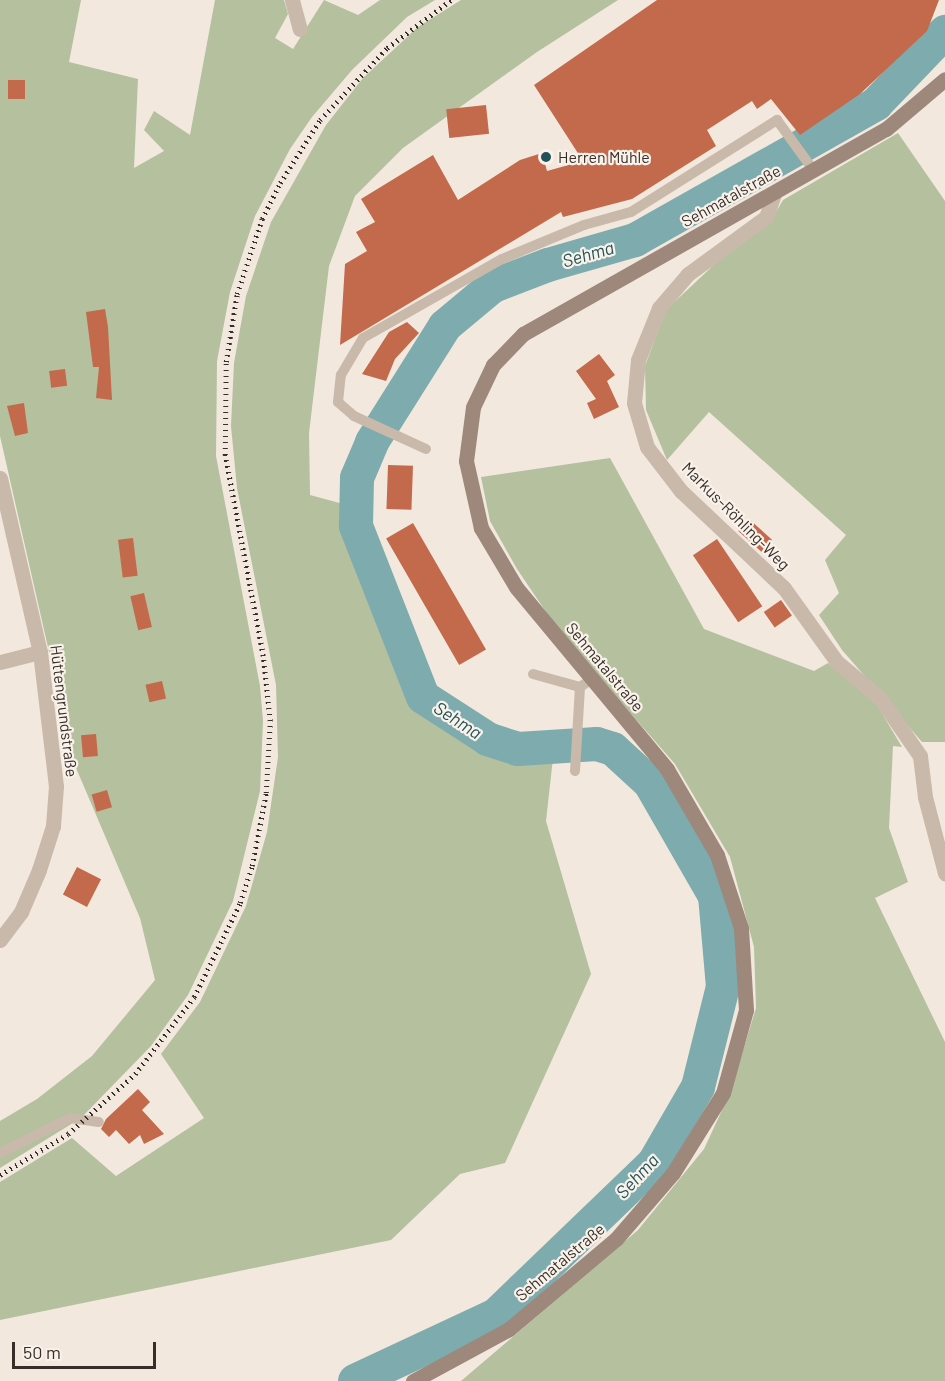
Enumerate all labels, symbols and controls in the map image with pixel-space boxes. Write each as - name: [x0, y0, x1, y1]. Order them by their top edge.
- place label: Herren Mühle: [558, 147, 650, 167]
- marker: Herren Mühle: [539, 150, 553, 164]
- street label: Sehmatalstraße: [678, 161, 784, 231]
- water label: Sehma: [560, 236, 616, 272]
- street label: Markus-Röhling-Weg: [678, 458, 794, 574]
- street label: Sehmatalstraße: [562, 619, 648, 715]
- street label: Hüttengrundstraße: [46, 644, 82, 778]
- water label: Sehma: [430, 697, 486, 743]
- water label: Sehma: [611, 1149, 663, 1203]
- street label: Sehmatalstraße: [512, 1219, 608, 1305]
- scale bar: [15, 1330, 159, 1368]
- text: 50 m: [23, 1341, 61, 1363]

